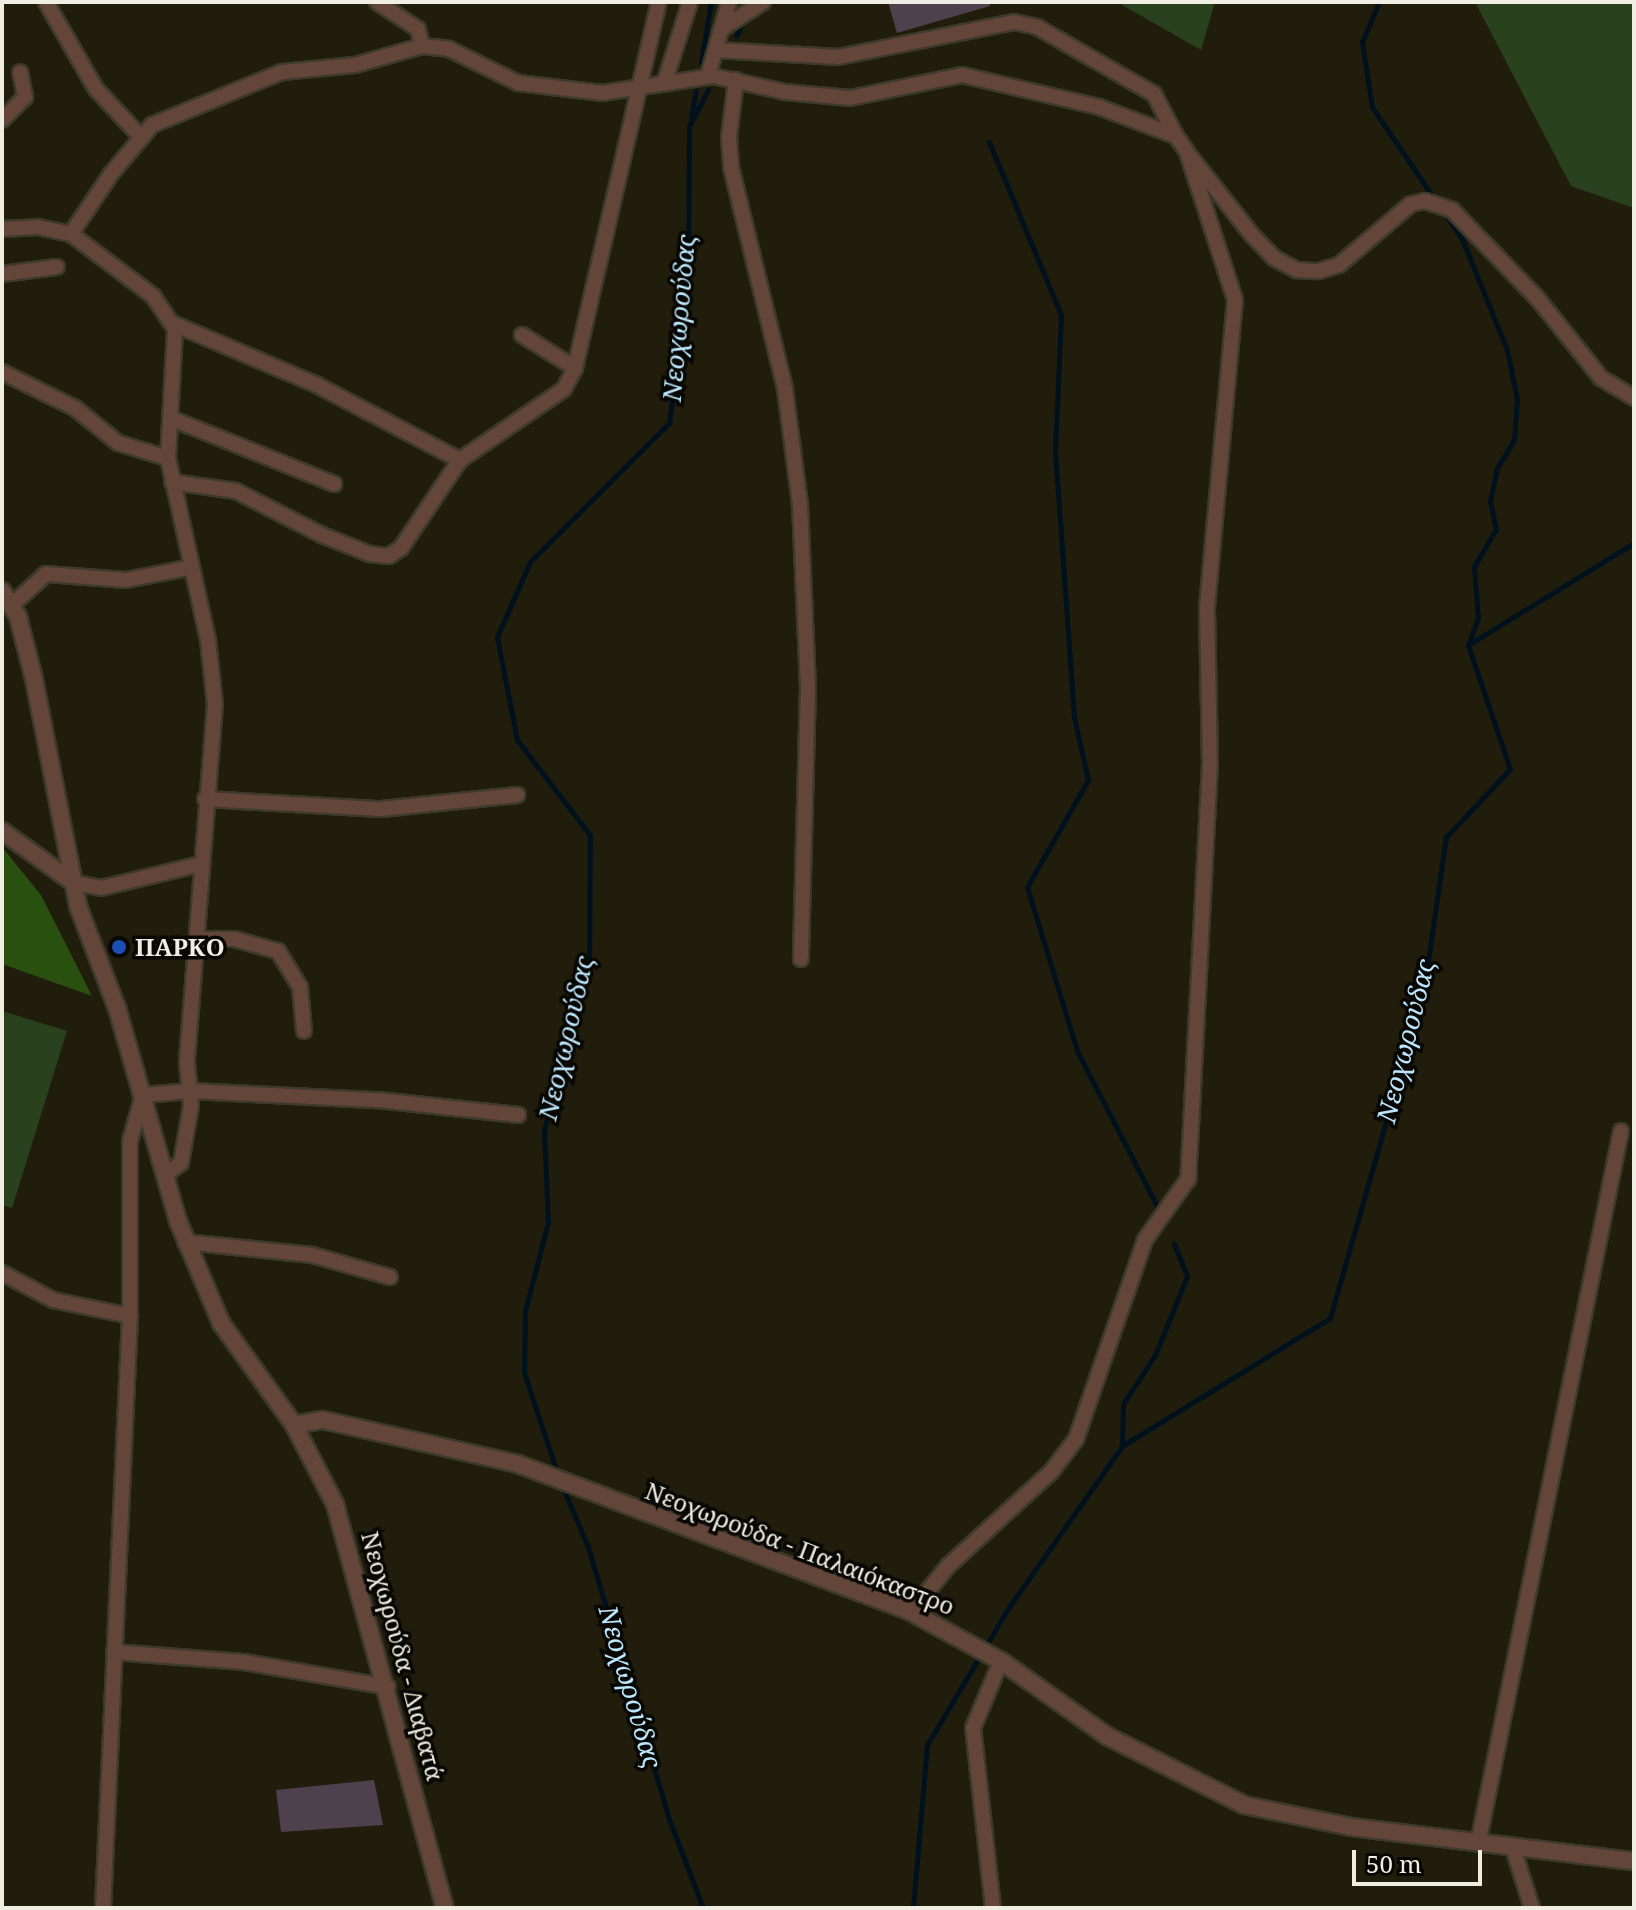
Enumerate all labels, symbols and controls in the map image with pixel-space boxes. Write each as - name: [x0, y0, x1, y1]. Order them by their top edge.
- water label: Νεοχωρούδας: [656, 233, 702, 403]
- place label: ΠΑΡΚΟ: [135, 933, 225, 961]
- marker: ΠΑΡΚΟ: [110, 938, 128, 956]
- water label: Νεοχωρούδας: [532, 953, 600, 1123]
- water label: Νεοχωρούδας: [1371, 956, 1441, 1126]
- street label: Νεοχωρούδα - Παλαιόκαστρο: [641, 1476, 959, 1620]
- street label: Νεοχωρούδα - Διαβατά: [356, 1528, 450, 1784]
- water label: Νεοχωρούδας: [592, 1602, 668, 1772]
- scale bar: [1356, 1834, 1486, 1884]
- text: 50 m: [1366, 1847, 1422, 1880]

